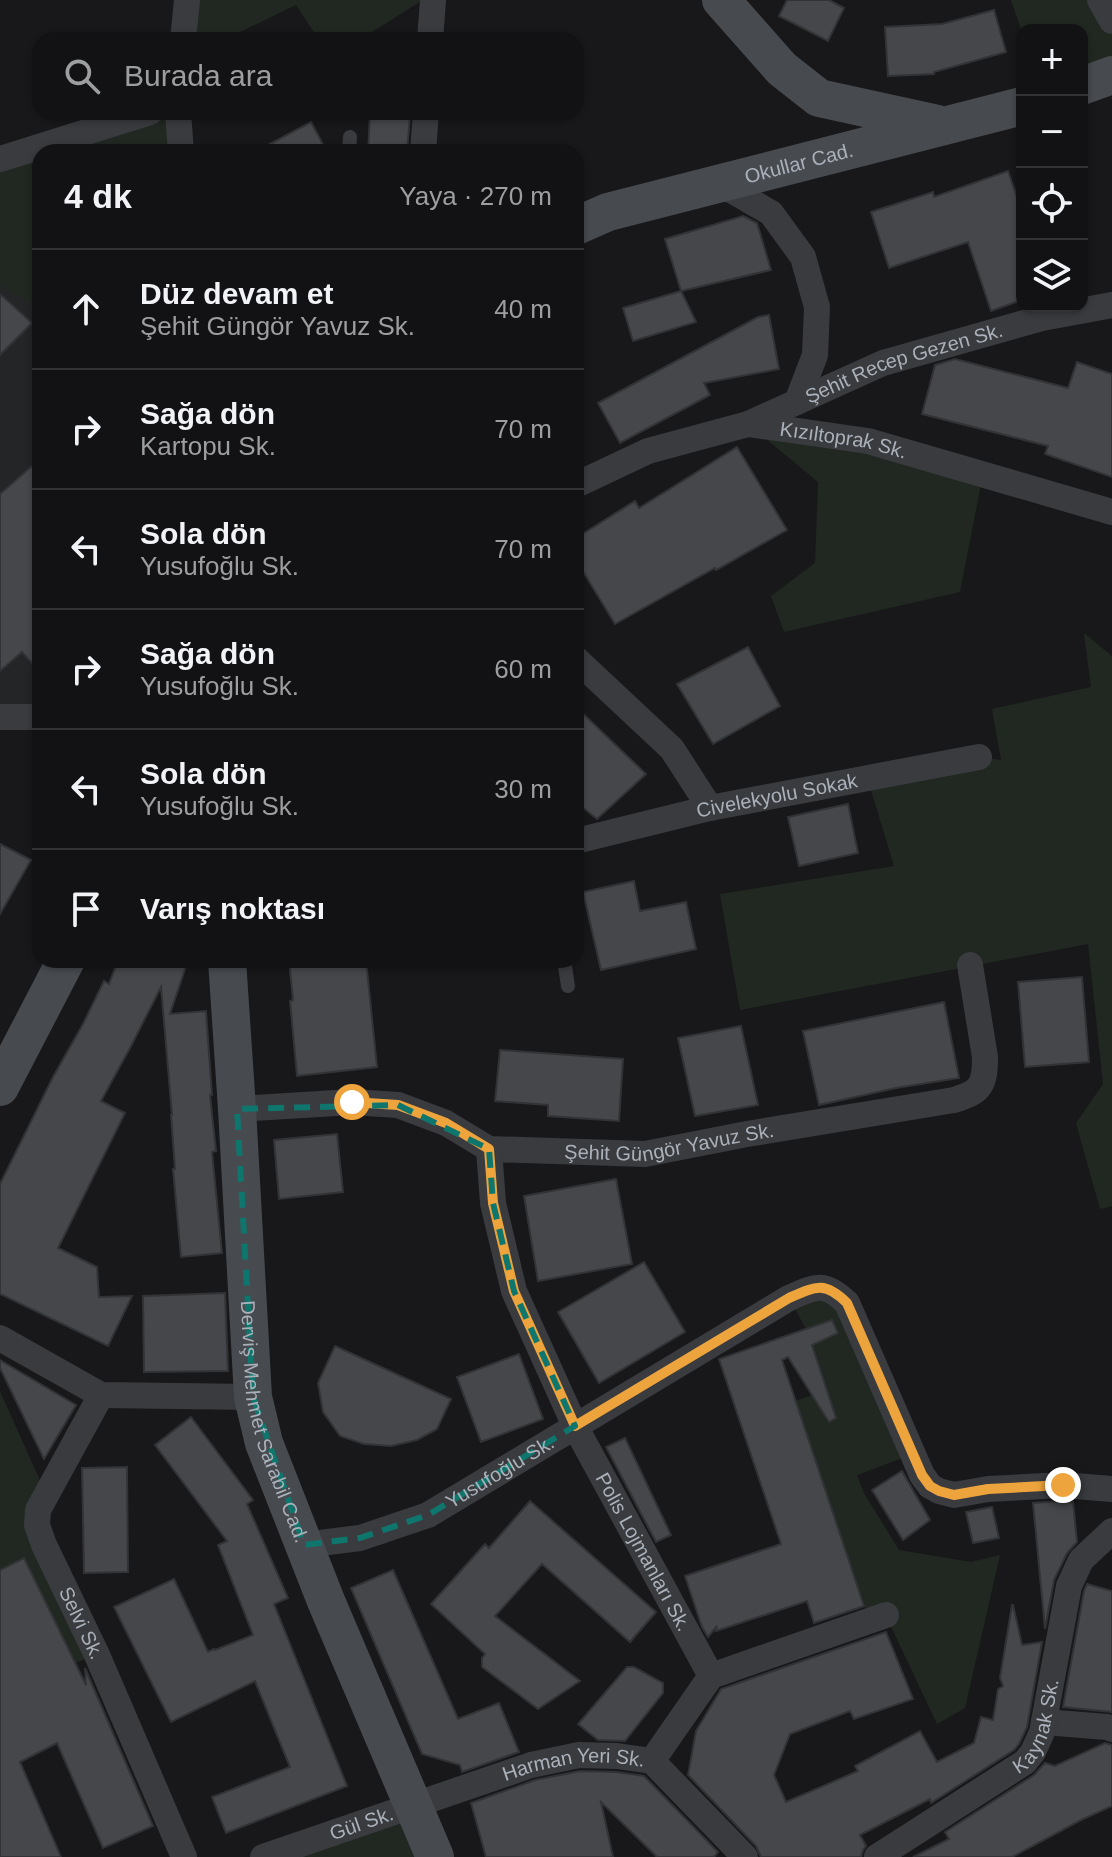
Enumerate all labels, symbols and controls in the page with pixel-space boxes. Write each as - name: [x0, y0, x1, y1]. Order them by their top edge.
- map controls: [1016, 24, 1088, 312]
- button: +: [1016, 24, 1088, 96]
- search box: [32, 32, 584, 120]
- icon: search: [60, 54, 104, 98]
- text: Burada ara: [124, 59, 272, 92]
- button: −: [1016, 96, 1088, 168]
- street label: Okullar Cad.: [742, 139, 856, 188]
- button: locate: [1016, 168, 1088, 240]
- text: 4 dk: [64, 177, 132, 215]
- text: Yaya · 270 m: [399, 181, 552, 211]
- button: layers: [1016, 240, 1088, 312]
- text: Düz devam et: [140, 277, 333, 310]
- icon: ahead: [64, 287, 108, 331]
- text: 40 m: [494, 294, 552, 324]
- text: Şehit Güngör Yavuz Sk.: [140, 311, 415, 341]
- street label: Şehit Recep Gezen Sk.: [802, 319, 1005, 408]
- text: Sağa dön: [140, 397, 275, 430]
- icon: right: [64, 407, 108, 451]
- text: 70 m: [494, 414, 552, 444]
- street label: Kızıltoprak Sk.: [778, 418, 910, 463]
- text: Kartopu Sk.: [140, 431, 276, 461]
- text: Sola dön: [140, 517, 267, 550]
- icon: left: [64, 527, 108, 571]
- text: 70 m: [494, 534, 552, 564]
- text: Yusufoğlu Sk.: [140, 551, 299, 581]
- text: Sağa dön: [140, 637, 275, 670]
- icon: right: [64, 647, 108, 691]
- text: 60 m: [494, 654, 552, 684]
- text: Yusufoğlu Sk.: [140, 671, 299, 701]
- text: Sola dön: [140, 757, 267, 790]
- icon: left: [64, 767, 108, 811]
- street label: Civelekyolu Sokak: [694, 769, 860, 822]
- text: 30 m: [494, 774, 552, 804]
- text: Yusufoğlu Sk.: [140, 791, 299, 821]
- icon: arrive: [64, 887, 108, 931]
- text: Varış noktası: [140, 892, 325, 925]
- route start: [334, 1084, 370, 1120]
- street label: Şehit Güngör Yavuz Sk.: [564, 1119, 775, 1165]
- street label: Derviş Mehmet Sarabil Cad.: [237, 1300, 313, 1546]
- street label: Yusufoğlu Sk.: [442, 1431, 558, 1513]
- route end: [1045, 1467, 1081, 1503]
- street label: Polis Lojmanları Sk.: [592, 1469, 695, 1635]
- street label: Selvi Sk.: [55, 1583, 108, 1663]
- street label: Kaynak Sk.: [1009, 1677, 1063, 1778]
- street label: Harman Yeri Sk.: [499, 1744, 646, 1785]
- street label: Gül Sk.: [327, 1802, 396, 1844]

